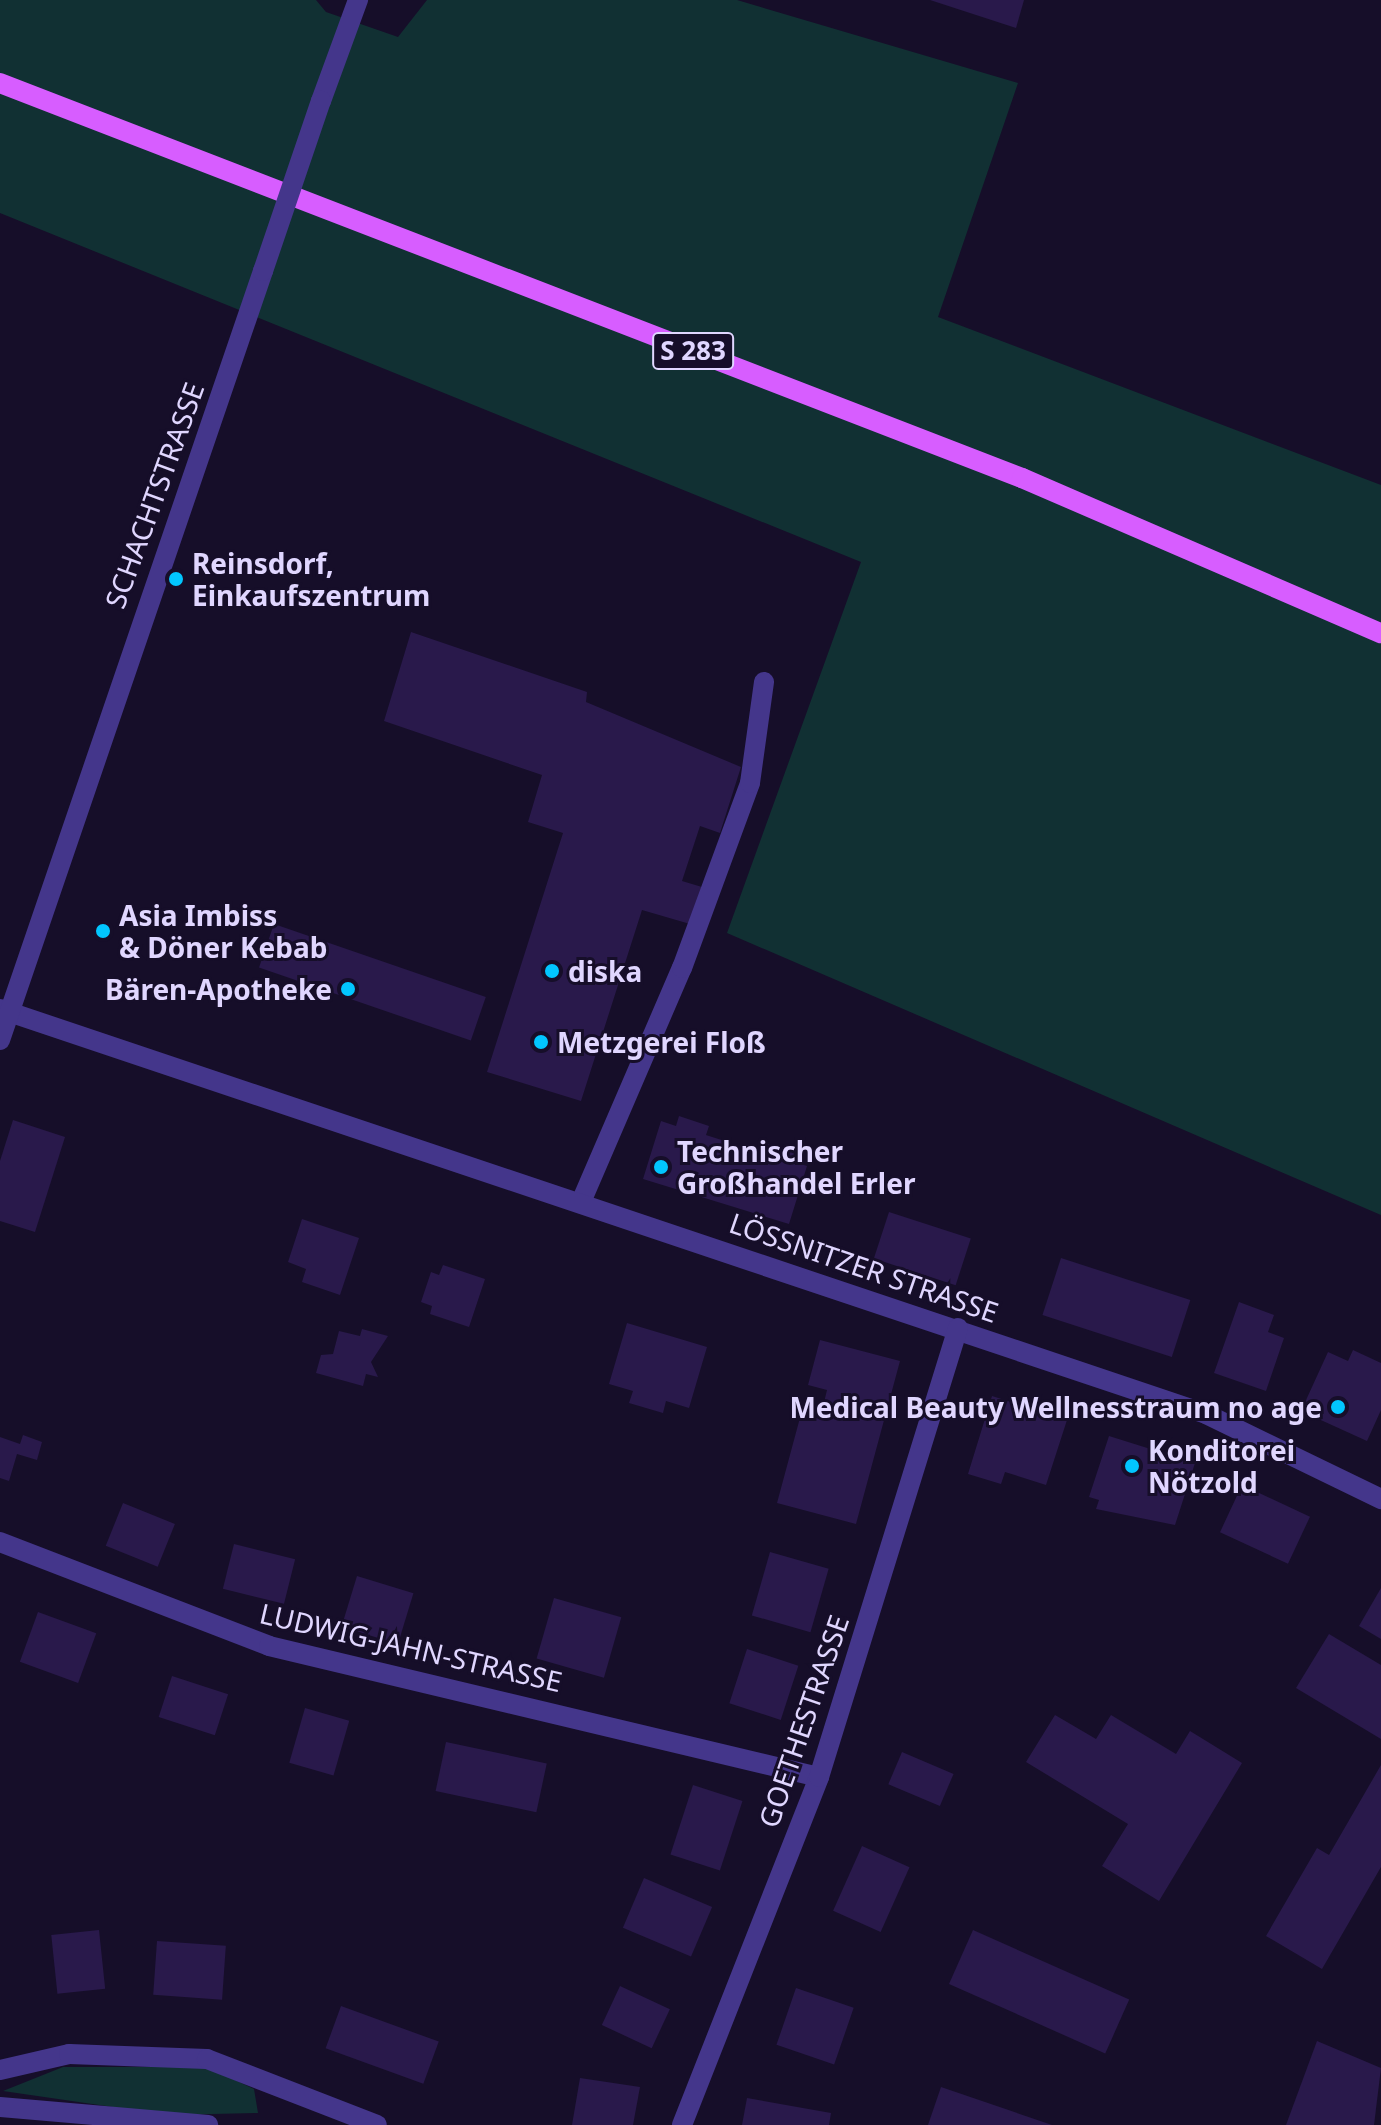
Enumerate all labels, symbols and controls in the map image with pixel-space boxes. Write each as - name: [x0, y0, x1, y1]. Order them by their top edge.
- road number: S 283: [651, 329, 735, 373]
- street label: SCHACHTSTRASSE: [98, 378, 210, 612]
- place label: Reinsdorf, Einkaufszentrum: [192, 546, 430, 612]
- marker: Reinsdorf, Einkaufszentrum: [167, 570, 185, 588]
- place label: Asia Imbiss & Döner Kebab: [119, 898, 327, 964]
- marker: Asia Imbiss & Döner Kebab: [94, 922, 112, 940]
- place label: diska: [568, 954, 642, 988]
- marker: diska: [543, 962, 561, 980]
- place label: Bären-Apotheke: [105, 972, 332, 1006]
- marker: Bären-Apotheke: [339, 980, 357, 998]
- place label: Metzgerei Floß: [557, 1025, 766, 1059]
- marker: Metzgerei Floß: [532, 1033, 550, 1051]
- place label: Technischer Großhandel Erler: [677, 1134, 915, 1200]
- marker: Technischer Großhandel Erler: [652, 1158, 670, 1176]
- street label: LÖSSNITZER STRASSE: [725, 1205, 1003, 1329]
- place label: Medical Beauty Wellnesstraum no age: [789, 1390, 1322, 1424]
- marker: Medical Beauty Wellnesstraum no age: [1329, 1398, 1347, 1416]
- place label: Konditorei Nötzold: [1148, 1433, 1295, 1499]
- marker: Konditorei Nötzold: [1123, 1457, 1141, 1475]
- street label: LUDWIG-JAHN-STRASSE: [257, 1596, 565, 1698]
- street label: GOETHESTRASSE: [751, 1610, 855, 1832]

